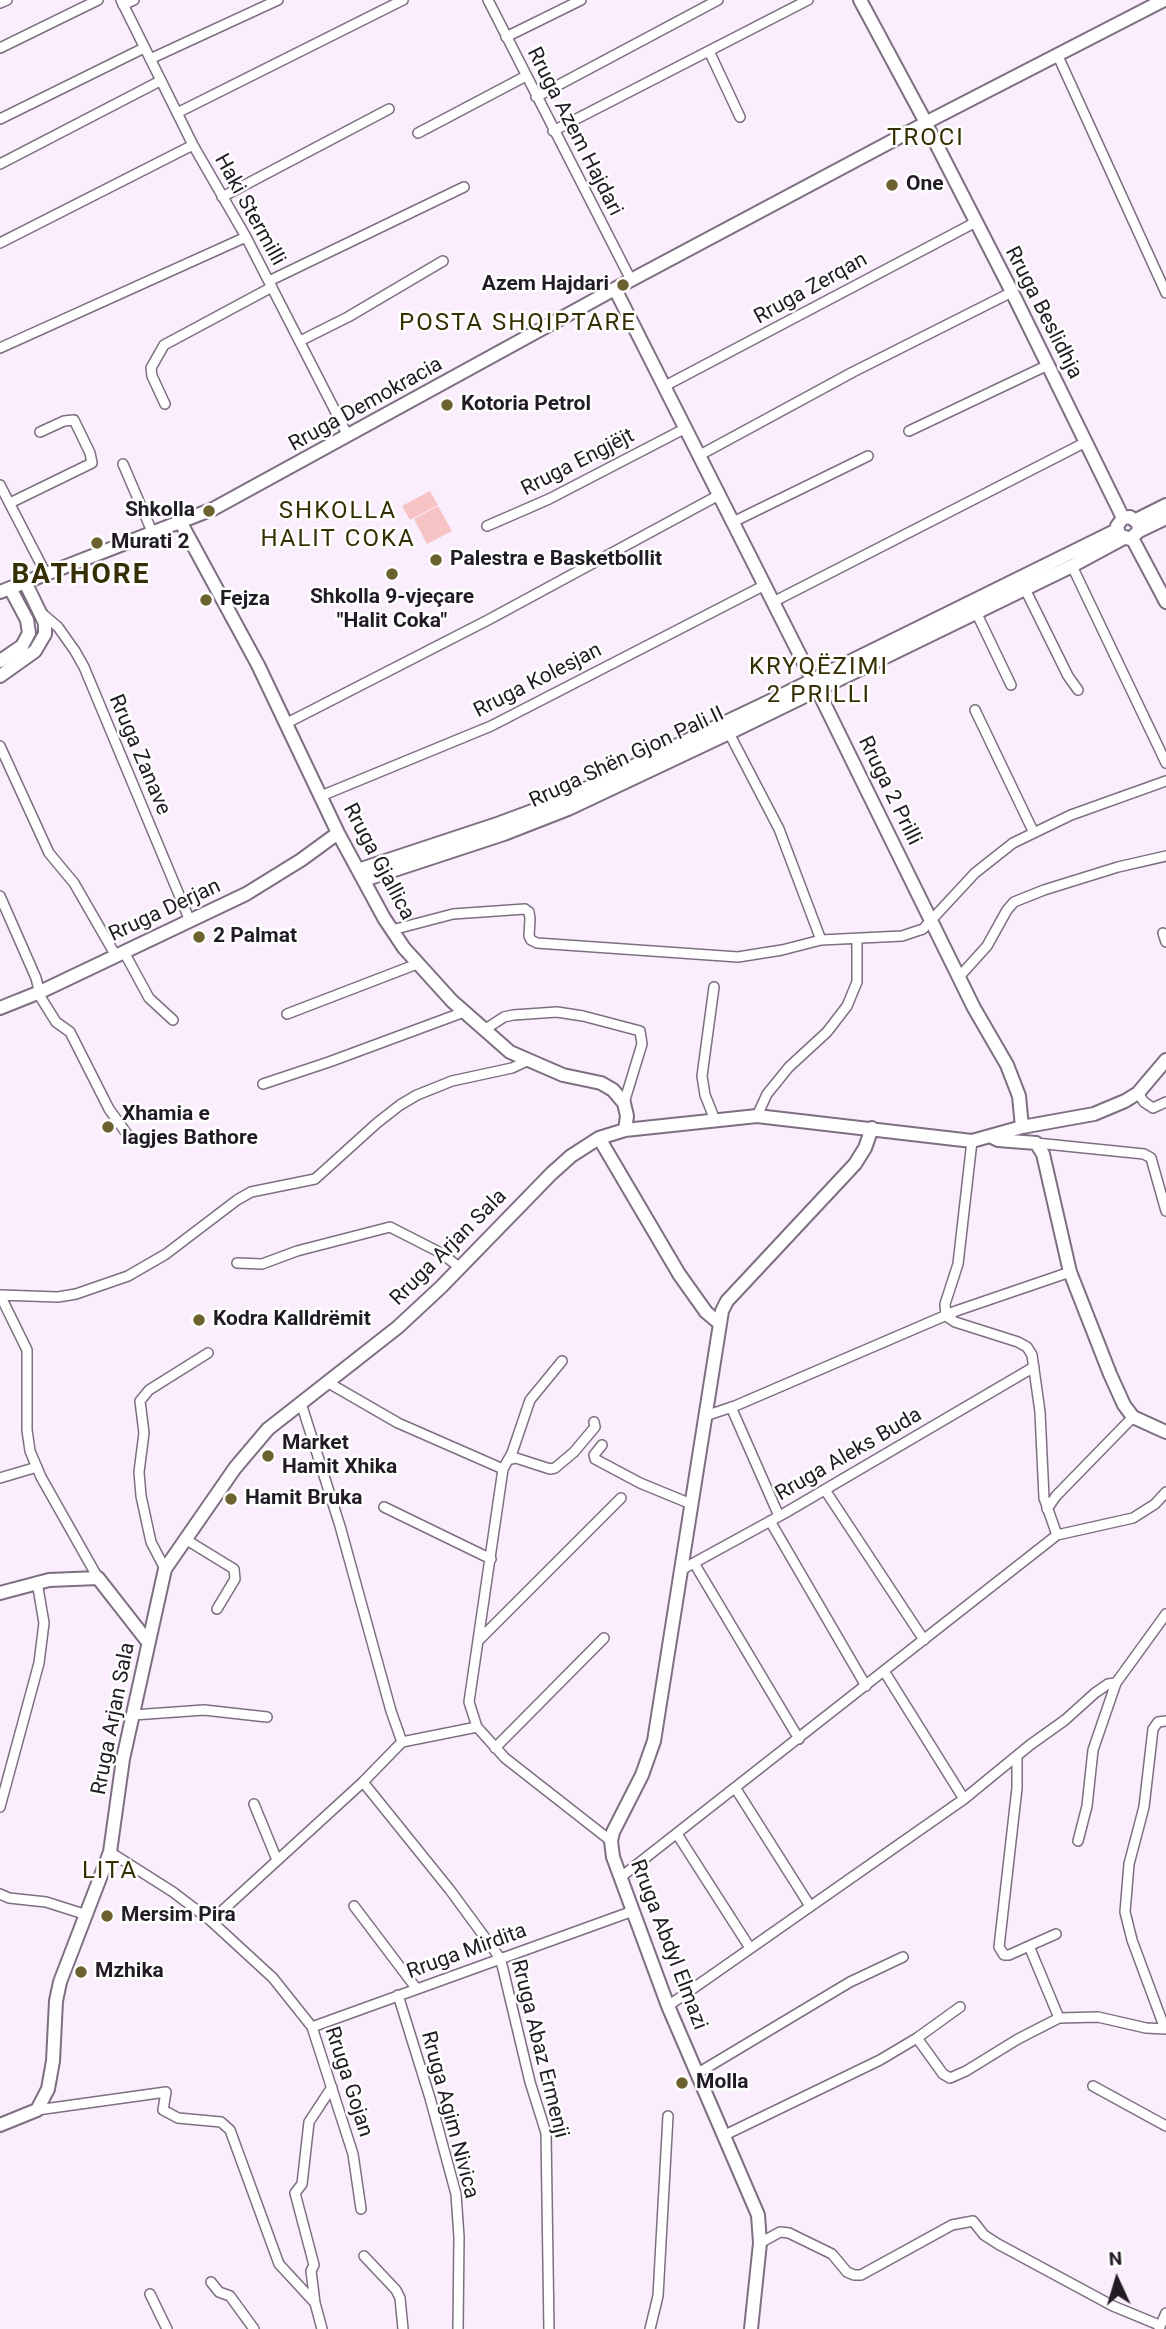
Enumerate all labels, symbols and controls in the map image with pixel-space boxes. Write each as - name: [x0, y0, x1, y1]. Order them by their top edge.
- street label: Rruga Azem Hajdari: [521, 44, 627, 220]
- district label: TROCI: [888, 125, 964, 153]
- street label: Haki Stermilli: [208, 150, 290, 270]
- place label: One: [906, 172, 944, 198]
- marker: One: [884, 177, 900, 193]
- street label: Rruga Beslidhja: [999, 243, 1087, 383]
- street label: Rruga Zerqan: [750, 248, 872, 330]
- place label: Azem Hajdari: [482, 272, 609, 298]
- marker: Azem Hajdari: [615, 277, 631, 293]
- district label: POSTA SHQIPTARE: [401, 310, 635, 338]
- street label: Rruga Demokracia: [285, 352, 447, 458]
- place label: Kotoria Petrol: [461, 392, 591, 418]
- marker: Kotoria Petrol: [439, 397, 455, 413]
- street label: Rruga Engjëjt: [517, 424, 639, 502]
- place label: Shkolla: [125, 498, 195, 524]
- district label: SHKOLLA HALIT COKA: [262, 498, 414, 554]
- marker: Shkolla: [201, 503, 217, 519]
- place label: Murati 2: [111, 530, 190, 556]
- marker: Murati 2: [89, 535, 105, 551]
- place label: Palestra e Basketbollit: [450, 547, 662, 573]
- marker: Palestra e Basketbollit: [428, 552, 444, 568]
- district label: BATHORE: [12, 559, 150, 593]
- marker: Shkolla 9-vjeçare "Halit Coka": [384, 566, 400, 582]
- place label: Shkolla 9-vjeçare "Halit Coka": [310, 585, 474, 635]
- place label: Fejza: [220, 587, 270, 613]
- marker: Fejza: [198, 592, 214, 608]
- street label: Rruga Kolesjan: [470, 638, 606, 724]
- district label: KRYQËZIMI 2 PRILLI: [750, 654, 888, 710]
- street label: Rruga Zanave: [102, 691, 176, 819]
- street label: Rruga Shën Gjon Pali II: [526, 702, 728, 814]
- street label: Rruga 2 Prilli: [852, 733, 926, 849]
- street label: Rruga Gjallica: [337, 799, 419, 925]
- street label: Rruga Derjan: [105, 874, 225, 948]
- place label: 2 Palmat: [213, 924, 297, 950]
- marker: 2 Palmat: [191, 929, 207, 945]
- place label: Xhamia e lagjes Bathore: [122, 1102, 258, 1152]
- marker: Xhamia e lagjes Bathore: [100, 1119, 116, 1135]
- street label: Rruga Arjan Sala: [385, 1184, 513, 1312]
- place label: Kodra Kalldrëmit: [213, 1307, 371, 1333]
- marker: Kodra Kalldrëmit: [191, 1312, 207, 1328]
- street label: Rruga Aleks Buda: [771, 1403, 927, 1507]
- place label: Market Hamit Xhika: [282, 1431, 397, 1481]
- marker: Market Hamit Xhika: [260, 1448, 276, 1464]
- place label: Hamit Bruka: [245, 1486, 362, 1512]
- marker: Hamit Bruka: [223, 1491, 239, 1507]
- street label: Rruga Arjan Sala: [87, 1641, 141, 1797]
- street label: Rruga Abdyl Elmazi: [624, 1856, 712, 2034]
- district label: LITA: [82, 1858, 138, 1886]
- place label: Mersim Pira: [121, 1903, 236, 1929]
- marker: Mersim Pira: [99, 1908, 115, 1924]
- street label: Rruga Mirdita: [404, 1919, 530, 1985]
- street label: Rruga Abaz Ermenji: [505, 1957, 573, 2141]
- place label: Mzhika: [95, 1959, 164, 1985]
- marker: Mzhika: [73, 1964, 89, 1980]
- street label: Rruga Gojan: [318, 2024, 378, 2140]
- street label: Rruga Agim Nivica: [415, 2029, 483, 2201]
- place label: Molla: [696, 2070, 749, 2096]
- marker: Molla: [674, 2075, 690, 2091]
- north arrow: [1082, 2245, 1152, 2315]
- text: N: [1108, 2247, 1123, 2270]

